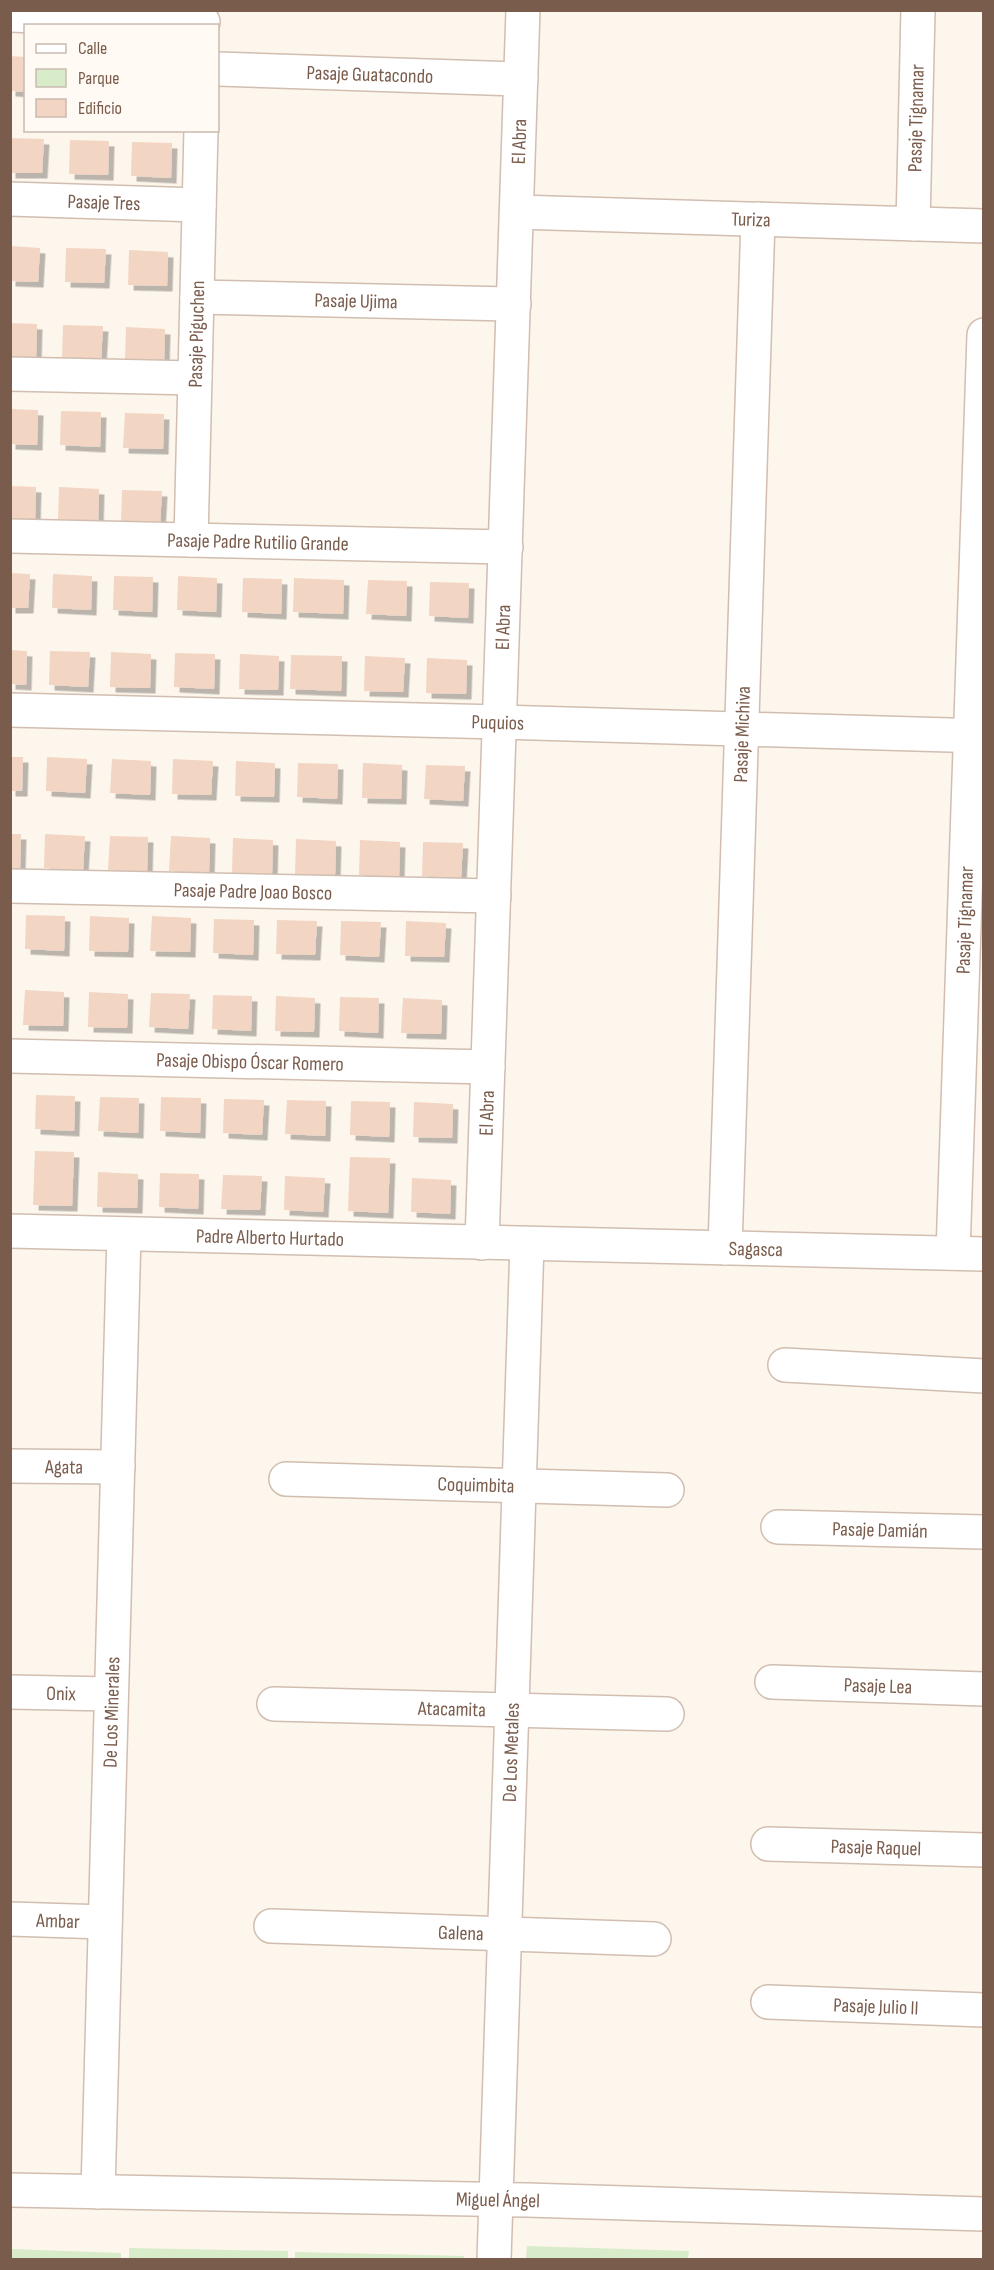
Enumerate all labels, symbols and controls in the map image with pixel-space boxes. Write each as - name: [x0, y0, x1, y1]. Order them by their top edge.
- legend: [24, 24, 219, 132]
- text: Calle: [78, 38, 107, 59]
- street label: Pasaje Guatacondo: [306, 61, 434, 89]
- street label: Pasaje Tignamar: [903, 64, 930, 172]
- text: Parque: [78, 68, 119, 89]
- text: Edificio: [78, 98, 122, 119]
- street label: El Abra: [507, 119, 532, 165]
- street label: Pasaje Tres: [67, 190, 141, 216]
- street label: Turiza: [731, 207, 771, 233]
- street label: Pasaje Piguchen: [184, 280, 210, 388]
- street label: Pasaje Ujima: [314, 289, 398, 314]
- street label: Pasaje Padre Rutilio Grande: [167, 528, 349, 557]
- street label: El Abra: [491, 604, 516, 650]
- street label: Pasaje Michiva: [729, 686, 756, 783]
- street label: Puquios: [471, 710, 525, 736]
- street label: Pasaje Tignamar: [951, 866, 979, 975]
- street label: Pasaje Padre Joao Bosco: [173, 878, 332, 906]
- street label: Pasaje Obispo Óscar Romero: [156, 1048, 344, 1077]
- street label: El Abra: [475, 1090, 500, 1136]
- street label: Padre Alberto Hurtado: [196, 1224, 344, 1252]
- street label: Sagasca: [728, 1237, 783, 1262]
- street label: Agata: [44, 1455, 83, 1480]
- street label: Coquimbita: [437, 1472, 515, 1499]
- street label: Pasaje Damián: [832, 1517, 928, 1544]
- street label: De Los Minerales: [99, 1656, 126, 1768]
- street label: Pasaje Lea: [843, 1673, 913, 1700]
- street label: Onix: [46, 1682, 77, 1706]
- street label: Atacamita: [417, 1697, 486, 1722]
- street label: De Los Metales: [498, 1702, 525, 1802]
- street label: Pasaje Raquel: [830, 1835, 922, 1861]
- street label: Ambar: [35, 1909, 80, 1934]
- street label: Galena: [438, 1921, 484, 1946]
- street label: Pasaje Julio II: [833, 1993, 919, 2021]
- street label: Miguel Ángel: [456, 2188, 540, 2213]

